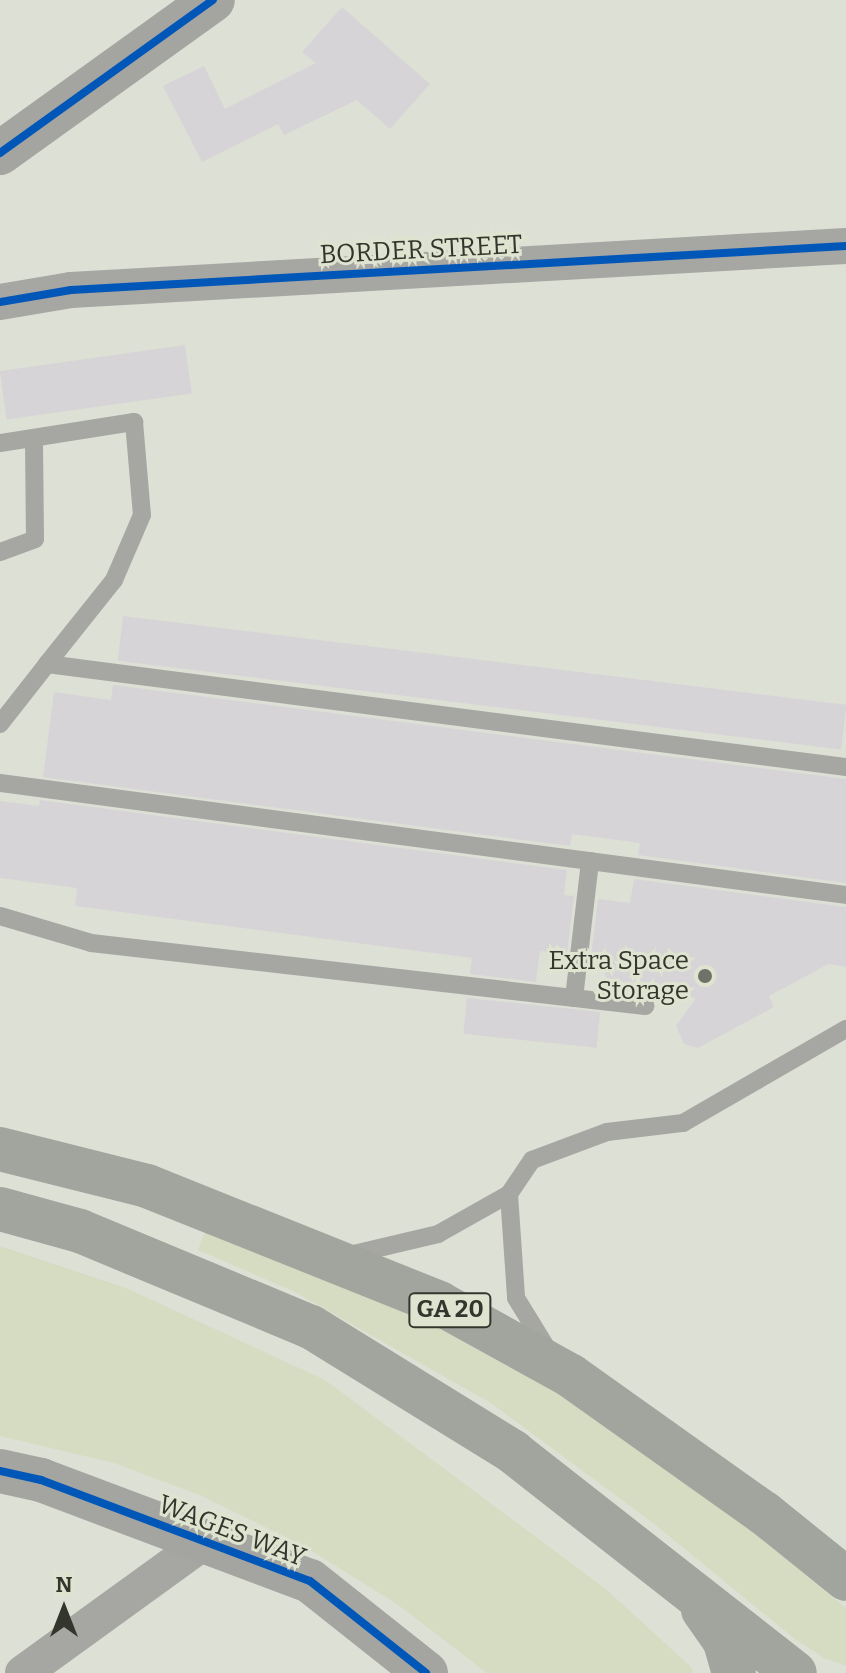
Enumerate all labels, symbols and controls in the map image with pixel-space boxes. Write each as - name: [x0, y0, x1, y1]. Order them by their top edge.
- street label: BORDER STREET: [319, 229, 523, 271]
- place label: Extra Space Storage: [548, 945, 689, 1006]
- marker: Extra Space Storage: [696, 967, 714, 985]
- road number: GA 20: [408, 1290, 492, 1330]
- street label: WAGES WAY: [154, 1489, 310, 1573]
- north arrow: [24, 1569, 104, 1649]
- text: N: [56, 1571, 72, 1598]

